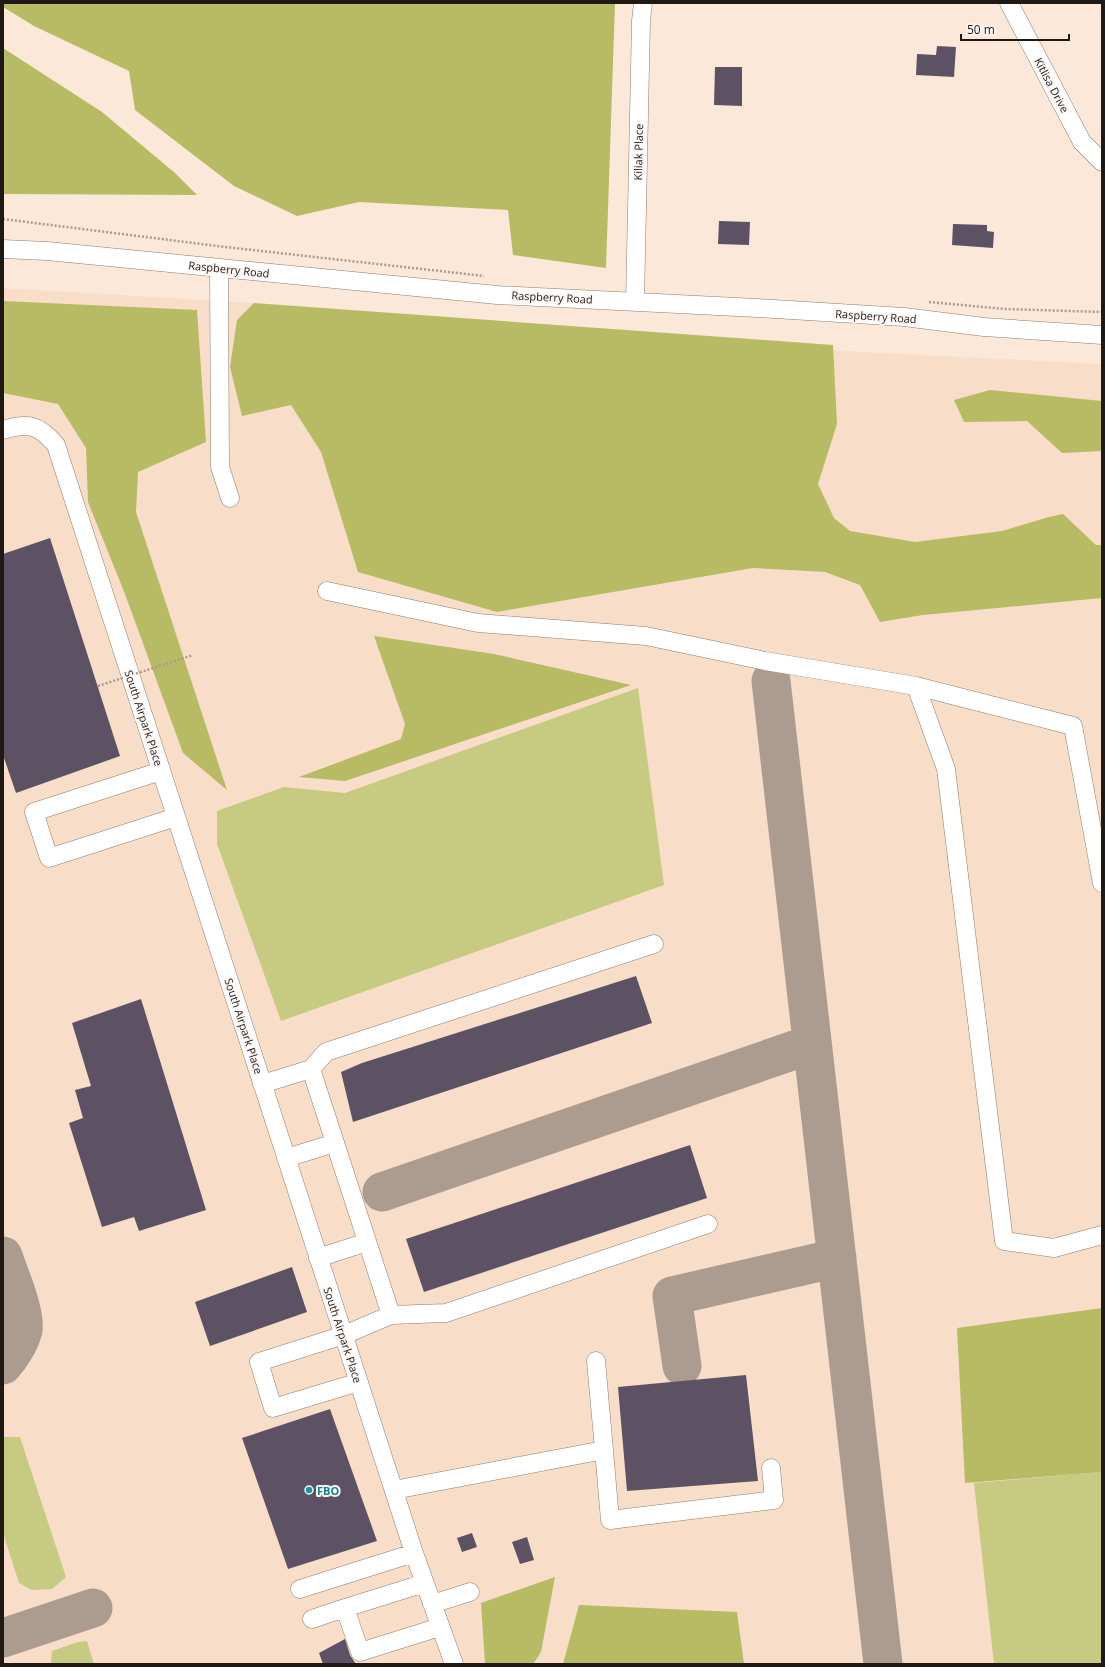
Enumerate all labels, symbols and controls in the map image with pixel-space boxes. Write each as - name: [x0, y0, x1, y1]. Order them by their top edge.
- scale bar: [961, 16, 1069, 42]
- text: 50 m: [967, 21, 995, 38]
- street label: Kitlisa Drive: [1031, 55, 1073, 115]
- street label: Kiliak Place: [630, 123, 646, 181]
- street label: Raspberry Road: [188, 257, 270, 281]
- street label: Raspberry Road: [511, 287, 593, 307]
- street label: Raspberry Road: [835, 306, 917, 326]
- street label: South Airpark Place: [121, 668, 167, 768]
- street label: South Airpark Place: [221, 976, 267, 1076]
- street label: South Airpark Place: [320, 1285, 366, 1385]
- place label: FBO: [317, 1483, 339, 1498]
- marker: FBO: [304, 1485, 314, 1495]

